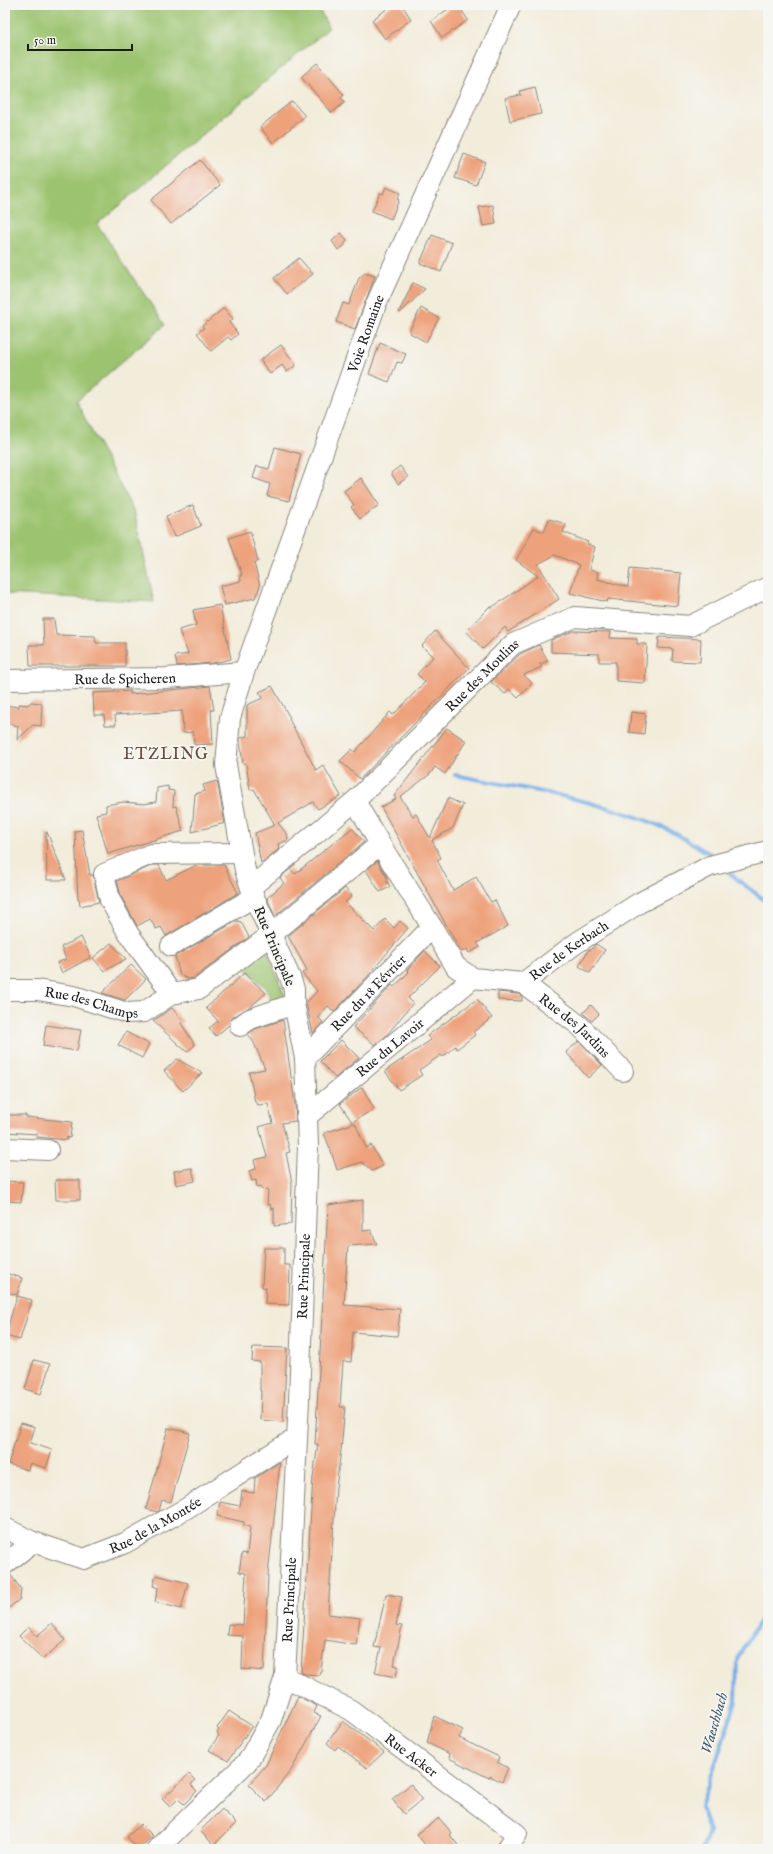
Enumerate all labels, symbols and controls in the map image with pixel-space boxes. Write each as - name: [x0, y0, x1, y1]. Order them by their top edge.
- scale bar: [28, 26, 132, 52]
- text: 50 m: [34, 33, 56, 48]
- street label: Voie Romaine: [344, 291, 389, 376]
- street label: Rue des Moulins: [442, 635, 521, 716]
- street label: Rue de Spicheren: [74, 669, 177, 689]
- district label: ETZLING: [123, 745, 209, 765]
- street label: Rue Principale: [249, 904, 299, 990]
- street label: Rue de Kerbach: [526, 917, 613, 985]
- street label: Rue du 18 Février: [328, 951, 411, 1036]
- street label: Rue des Champs: [43, 983, 139, 1023]
- street label: Rue des Jardins: [535, 990, 614, 1062]
- street label: Rue du Lavoir: [353, 1014, 428, 1082]
- street label: Rue Principale: [294, 1233, 315, 1319]
- street label: Rue de la Montée: [107, 1493, 206, 1558]
- street label: Rue Principale: [279, 1556, 301, 1643]
- water label: Waeschbach: [697, 1690, 732, 1756]
- street label: Rue Acker: [381, 1730, 441, 1782]

